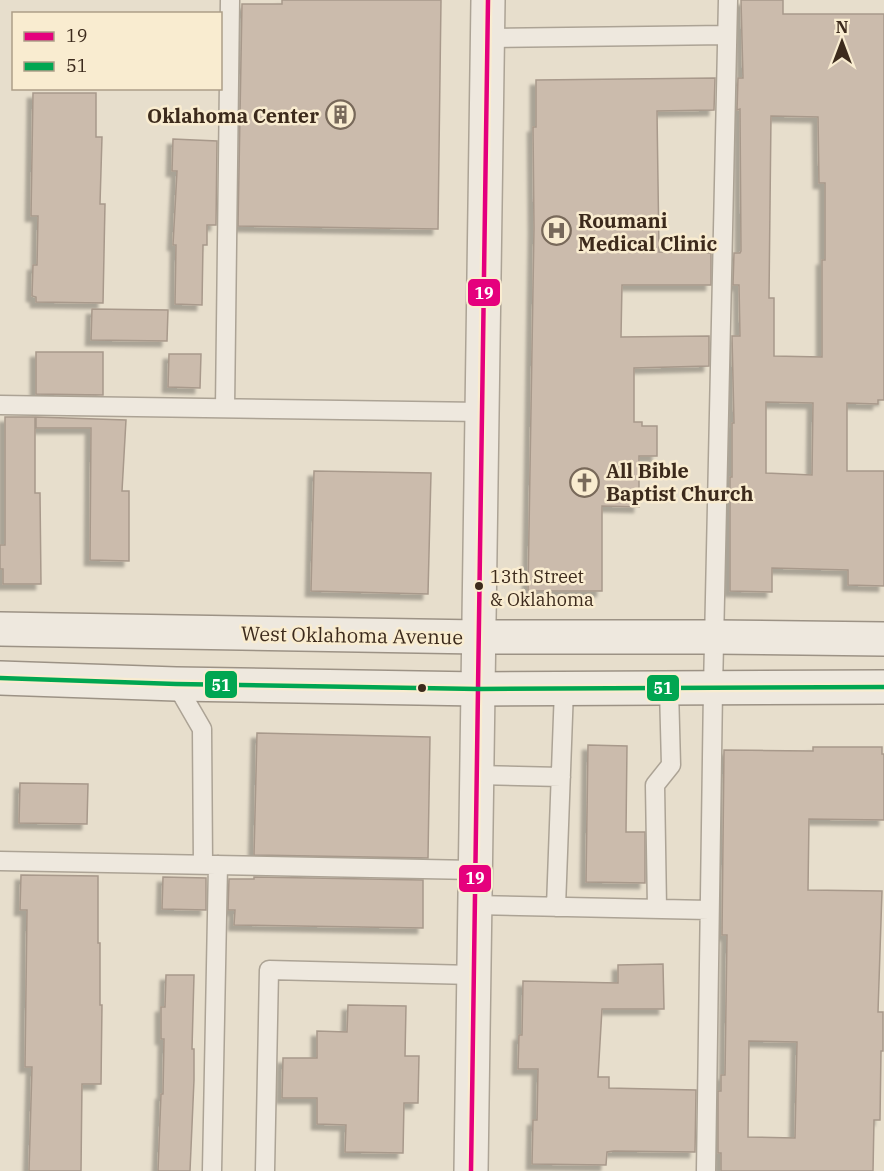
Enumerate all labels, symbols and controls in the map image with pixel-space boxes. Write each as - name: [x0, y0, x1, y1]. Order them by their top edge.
- legend: [12, 12, 222, 90]
- north arrow: [812, 12, 872, 72]
- text: N: [836, 17, 848, 37]
- text: 19: [66, 24, 88, 47]
- text: 51: [66, 54, 88, 77]
- building icon: Oklahoma Center: [324, 99, 356, 131]
- place label: Oklahoma Center: [147, 102, 319, 129]
- place label: Roumani Medical Clinic: [578, 207, 717, 257]
- hospital icon: Roumani Medical Clinic: [541, 215, 573, 247]
- line badge: 19: [467, 278, 501, 307]
- text: 19: [474, 283, 494, 303]
- place label: All Bible Baptist Church: [606, 457, 753, 507]
- church icon: All Bible Baptist Church: [569, 466, 601, 498]
- place label: 13th Street & Oklahoma: [490, 565, 594, 611]
- marker: 13th Street & Oklahoma: [473, 580, 485, 592]
- street label: West Oklahoma Avenue: [241, 620, 463, 650]
- line badge: 51: [204, 670, 238, 699]
- line badge: 51: [646, 674, 680, 702]
- text: 51: [211, 675, 231, 695]
- text: 51: [653, 678, 673, 698]
- unlabelled marker: [416, 682, 428, 694]
- line badge: 19: [458, 864, 492, 893]
- text: 19: [465, 868, 485, 888]

